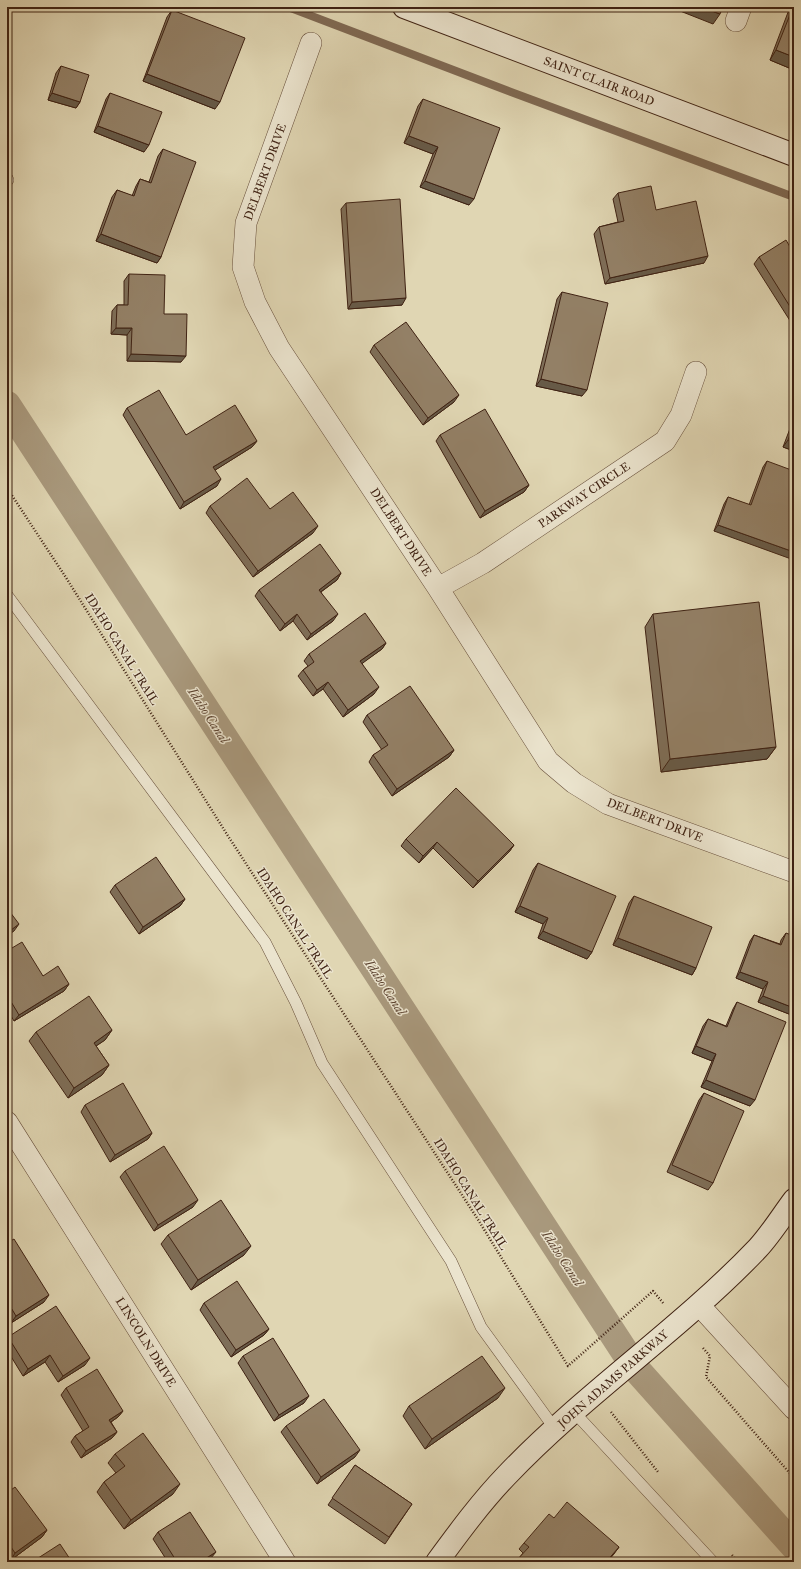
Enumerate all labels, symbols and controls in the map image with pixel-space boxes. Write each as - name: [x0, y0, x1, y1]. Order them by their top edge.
- street label: SAINT CLAIR ROAD: [542, 53, 656, 109]
- street label: DELBERT DRIVE: [241, 121, 289, 222]
- street label: PARKWAY CIRCLE: [536, 459, 633, 531]
- street label: DELBERT DRIVE: [367, 485, 435, 579]
- street label: IDAHO CANAL TRAIL: [82, 591, 162, 708]
- water label: Idaho Canal: [184, 684, 233, 748]
- street label: DELBERT DRIVE: [605, 795, 706, 845]
- street label: IDAHO CANAL TRAIL: [254, 865, 336, 981]
- water label: Idaho Canal: [361, 956, 410, 1020]
- street label: IDAHO CANAL TRAIL: [431, 1136, 511, 1253]
- water label: Idaho Canal: [538, 1227, 587, 1291]
- street label: LINCOLN DRIVE: [113, 1295, 179, 1390]
- street label: JOHN ADAMS PARKWAY: [553, 1327, 672, 1433]

